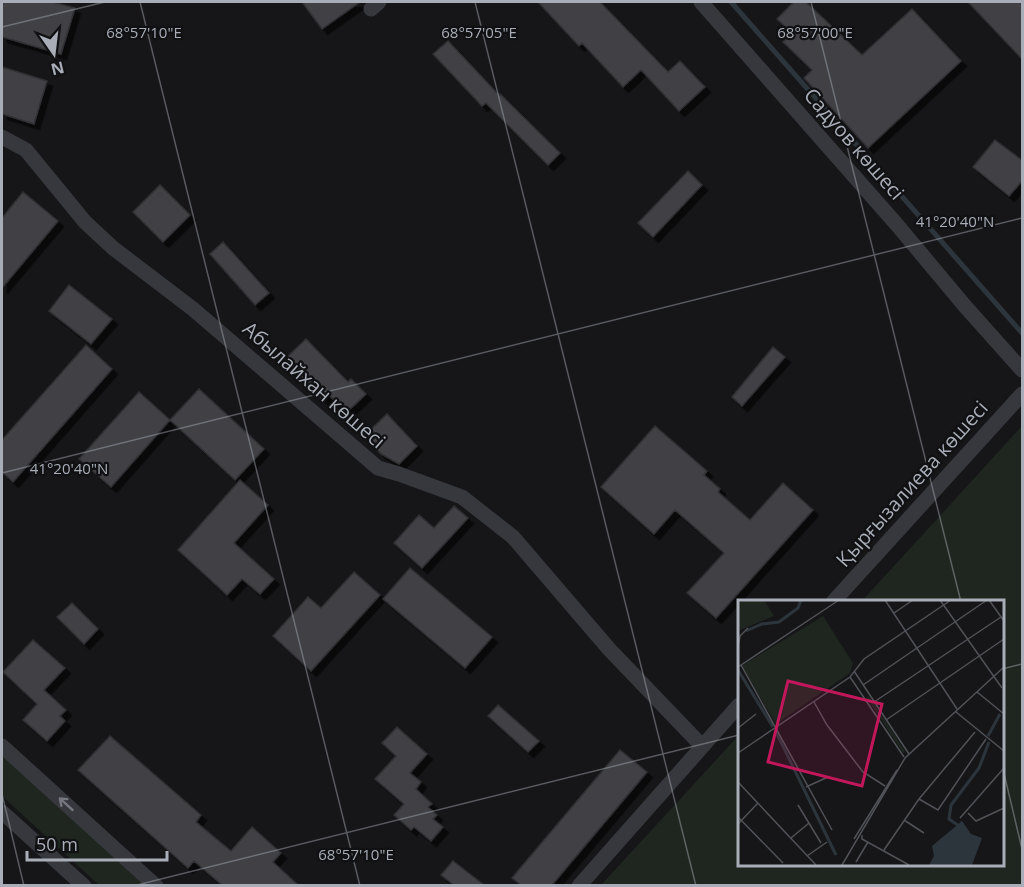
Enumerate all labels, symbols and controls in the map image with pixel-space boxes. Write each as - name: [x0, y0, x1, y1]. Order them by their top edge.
- text: 68°57'10"E: [106, 22, 182, 42]
- text: 68°57'05"E: [441, 22, 517, 42]
- text: 68°57'00"E: [777, 22, 853, 42]
- north arrow: [24, 24, 84, 84]
- text: N: [49, 56, 67, 81]
- street label: Садуов көшесі: [798, 82, 910, 205]
- text: 41°20'40"N: [916, 211, 994, 231]
- street label: Абылайхан көшесі: [237, 315, 391, 454]
- street label: Қырғызалиева көшесі: [830, 395, 994, 573]
- text: 41°20'40"N: [30, 458, 108, 478]
- inset map: [738, 600, 1003, 866]
- one-way arrow: [59, 797, 74, 811]
- scale bar: [27, 824, 166, 862]
- text: 50 m: [36, 832, 78, 856]
- text: 68°57'10"E: [318, 844, 394, 864]

